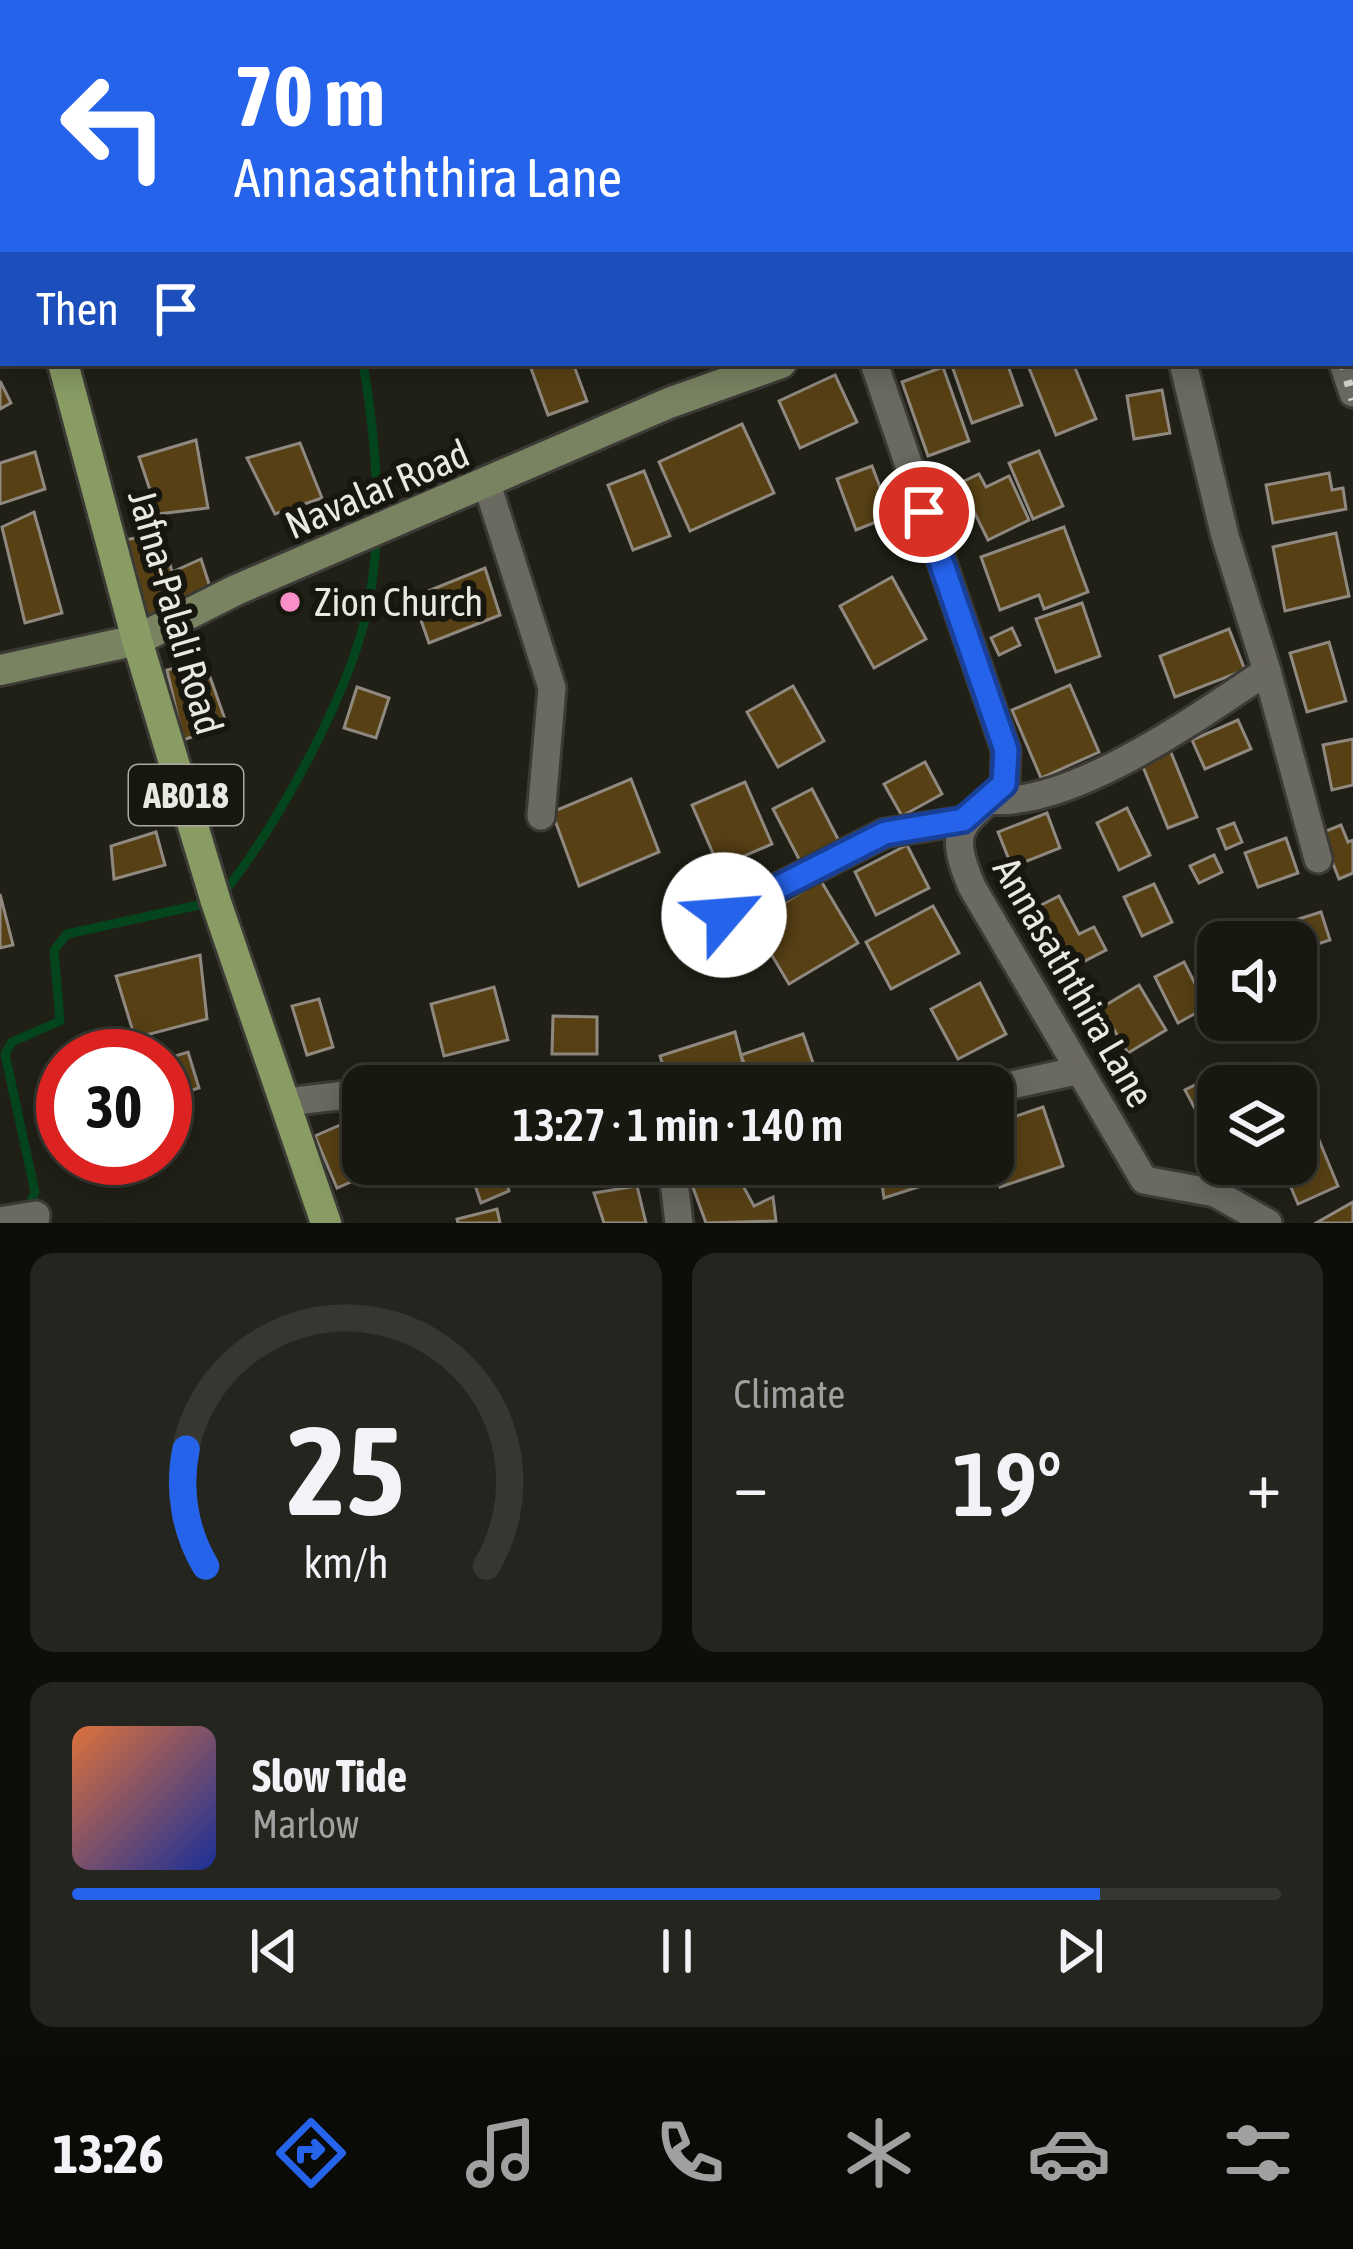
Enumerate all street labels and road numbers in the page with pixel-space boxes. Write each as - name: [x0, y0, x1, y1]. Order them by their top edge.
- street label: Navalar Road: [279, 431, 475, 547]
- street label: Jafna-Palali Road: [120, 485, 232, 739]
- road number: AB018: [129, 765, 243, 825]
- street label: Annasaththira Lane: [985, 850, 1163, 1114]

